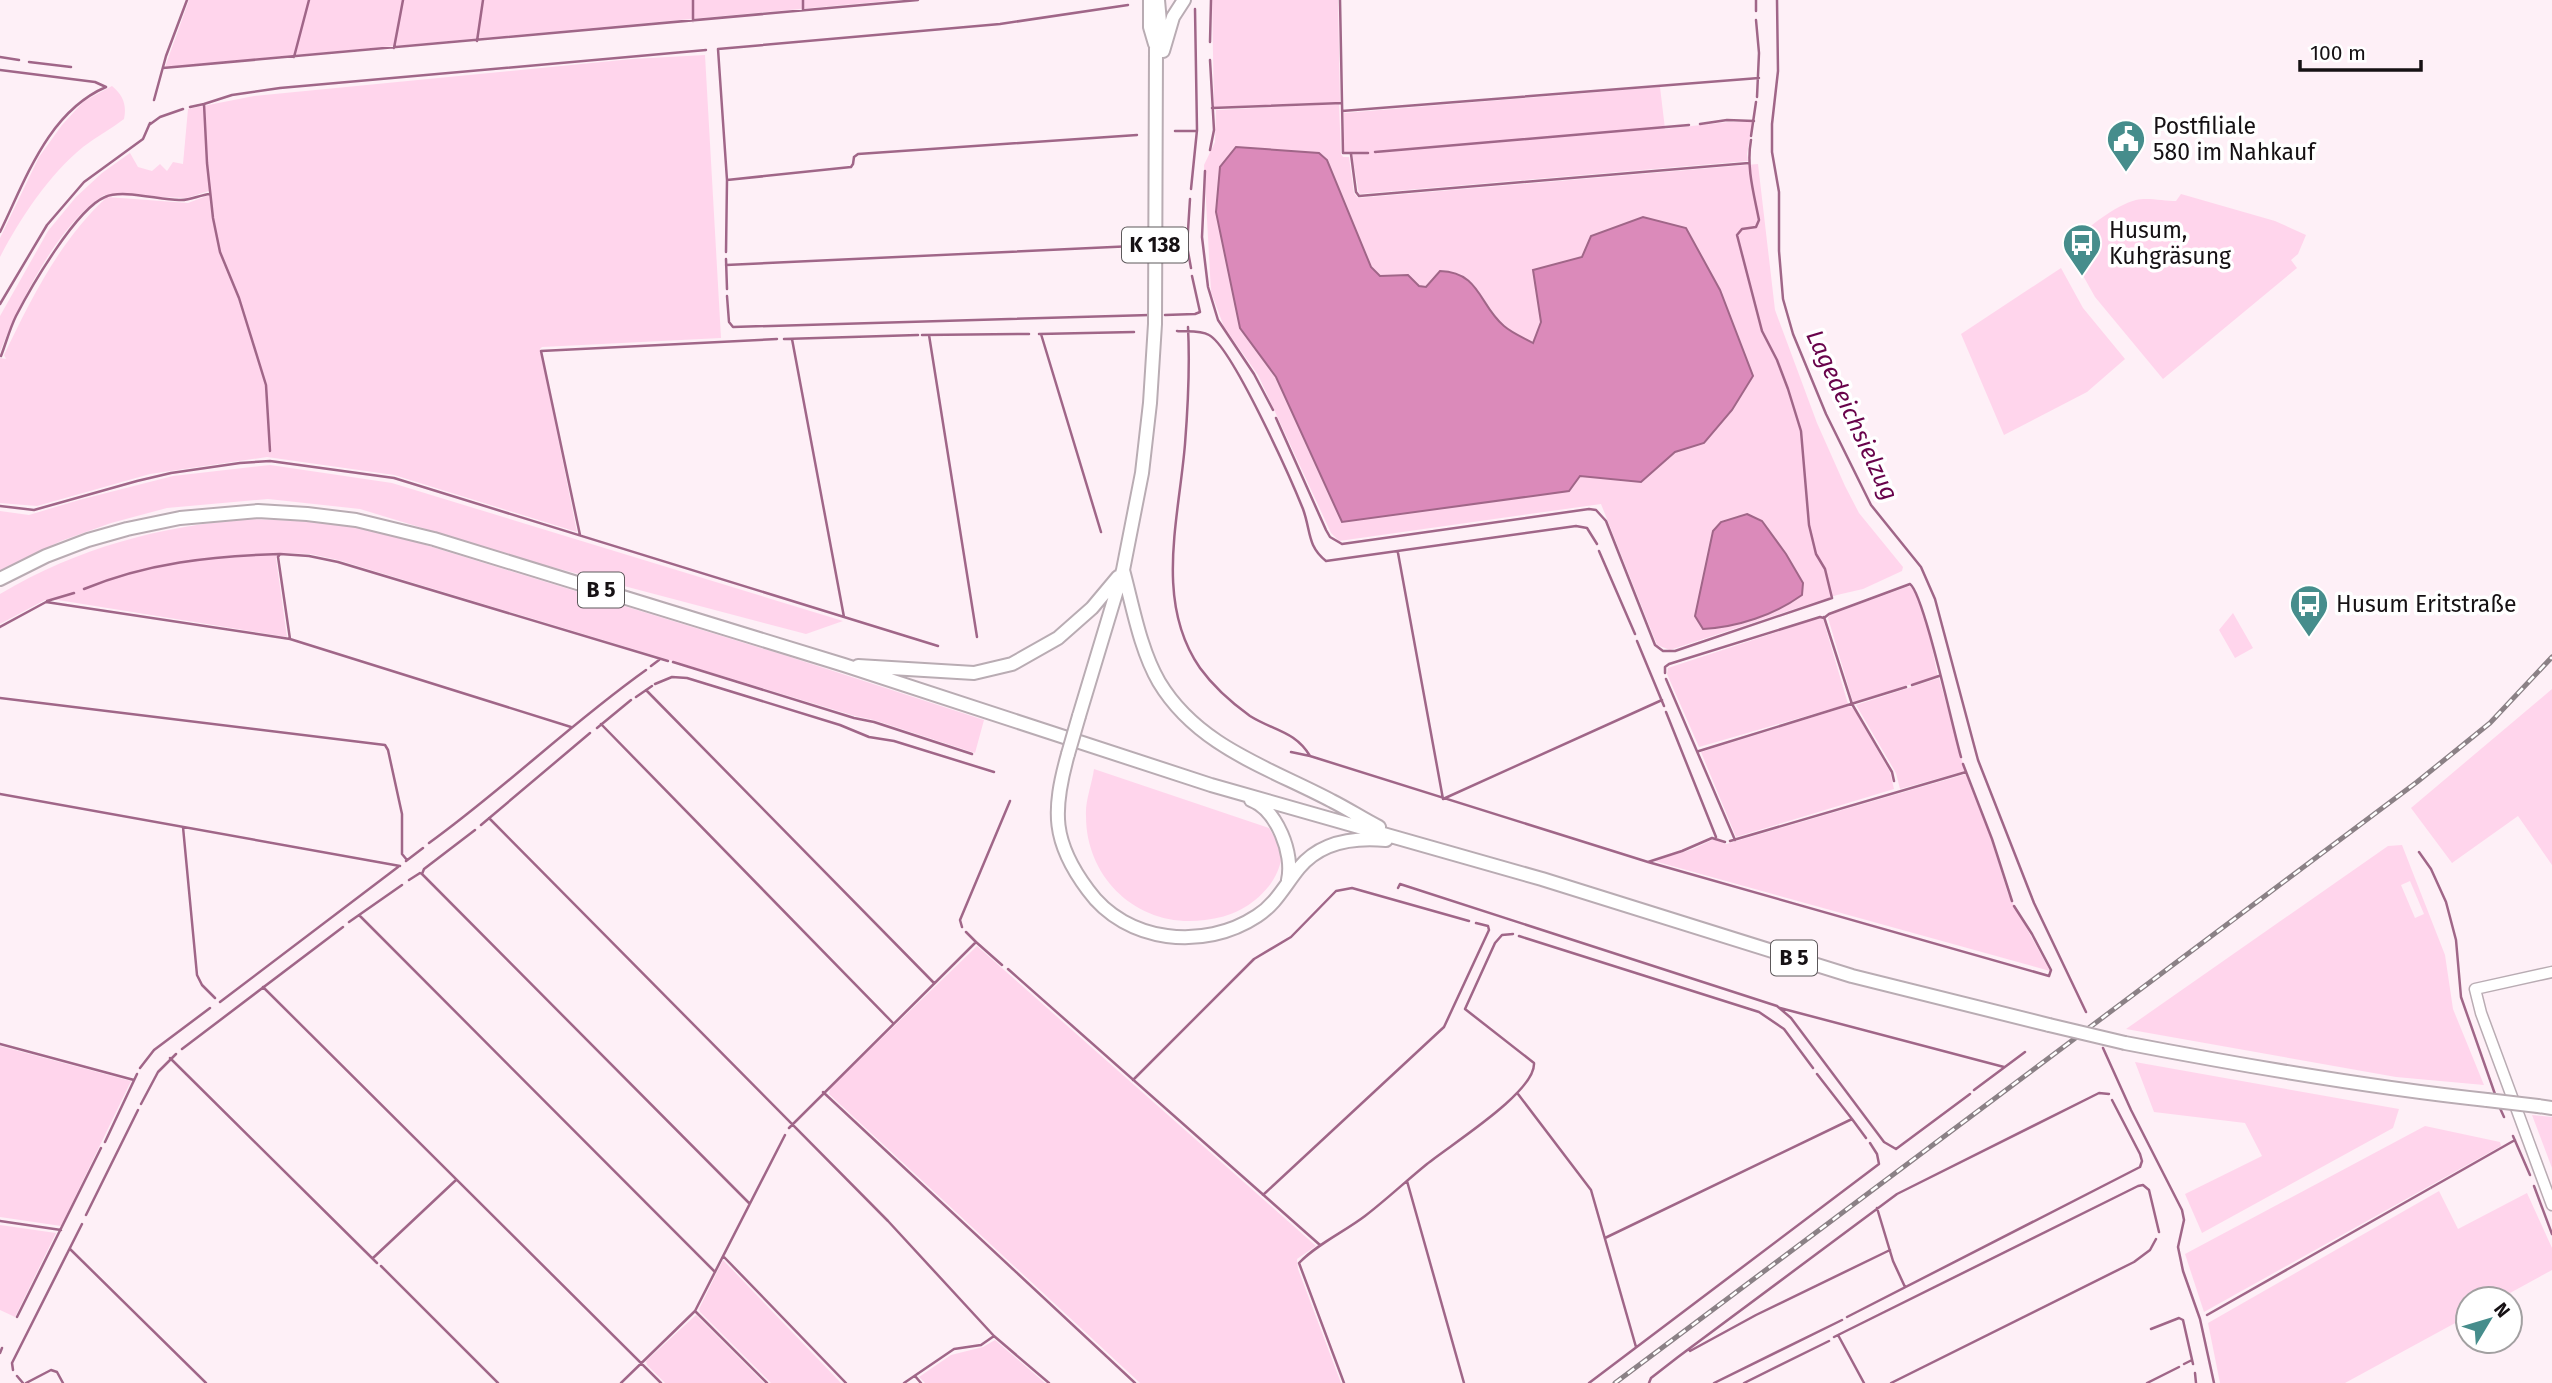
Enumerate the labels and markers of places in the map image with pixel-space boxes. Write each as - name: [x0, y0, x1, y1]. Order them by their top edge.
- place label: Postfiliale 580 im Nahkauf: [2153, 112, 2317, 166]
- public building icon: Postfiliale 580 im Nahkauf: [2105, 118, 2147, 173]
- place label: Husum, Kuhgräsung: [2109, 216, 2231, 270]
- bus stop icon: Husum, Kuhgräsung: [2061, 222, 2103, 277]
- bus stop icon: Husum Eritstraße: [2288, 583, 2330, 638]
- place label: Husum Eritstraße: [2336, 590, 2517, 618]

